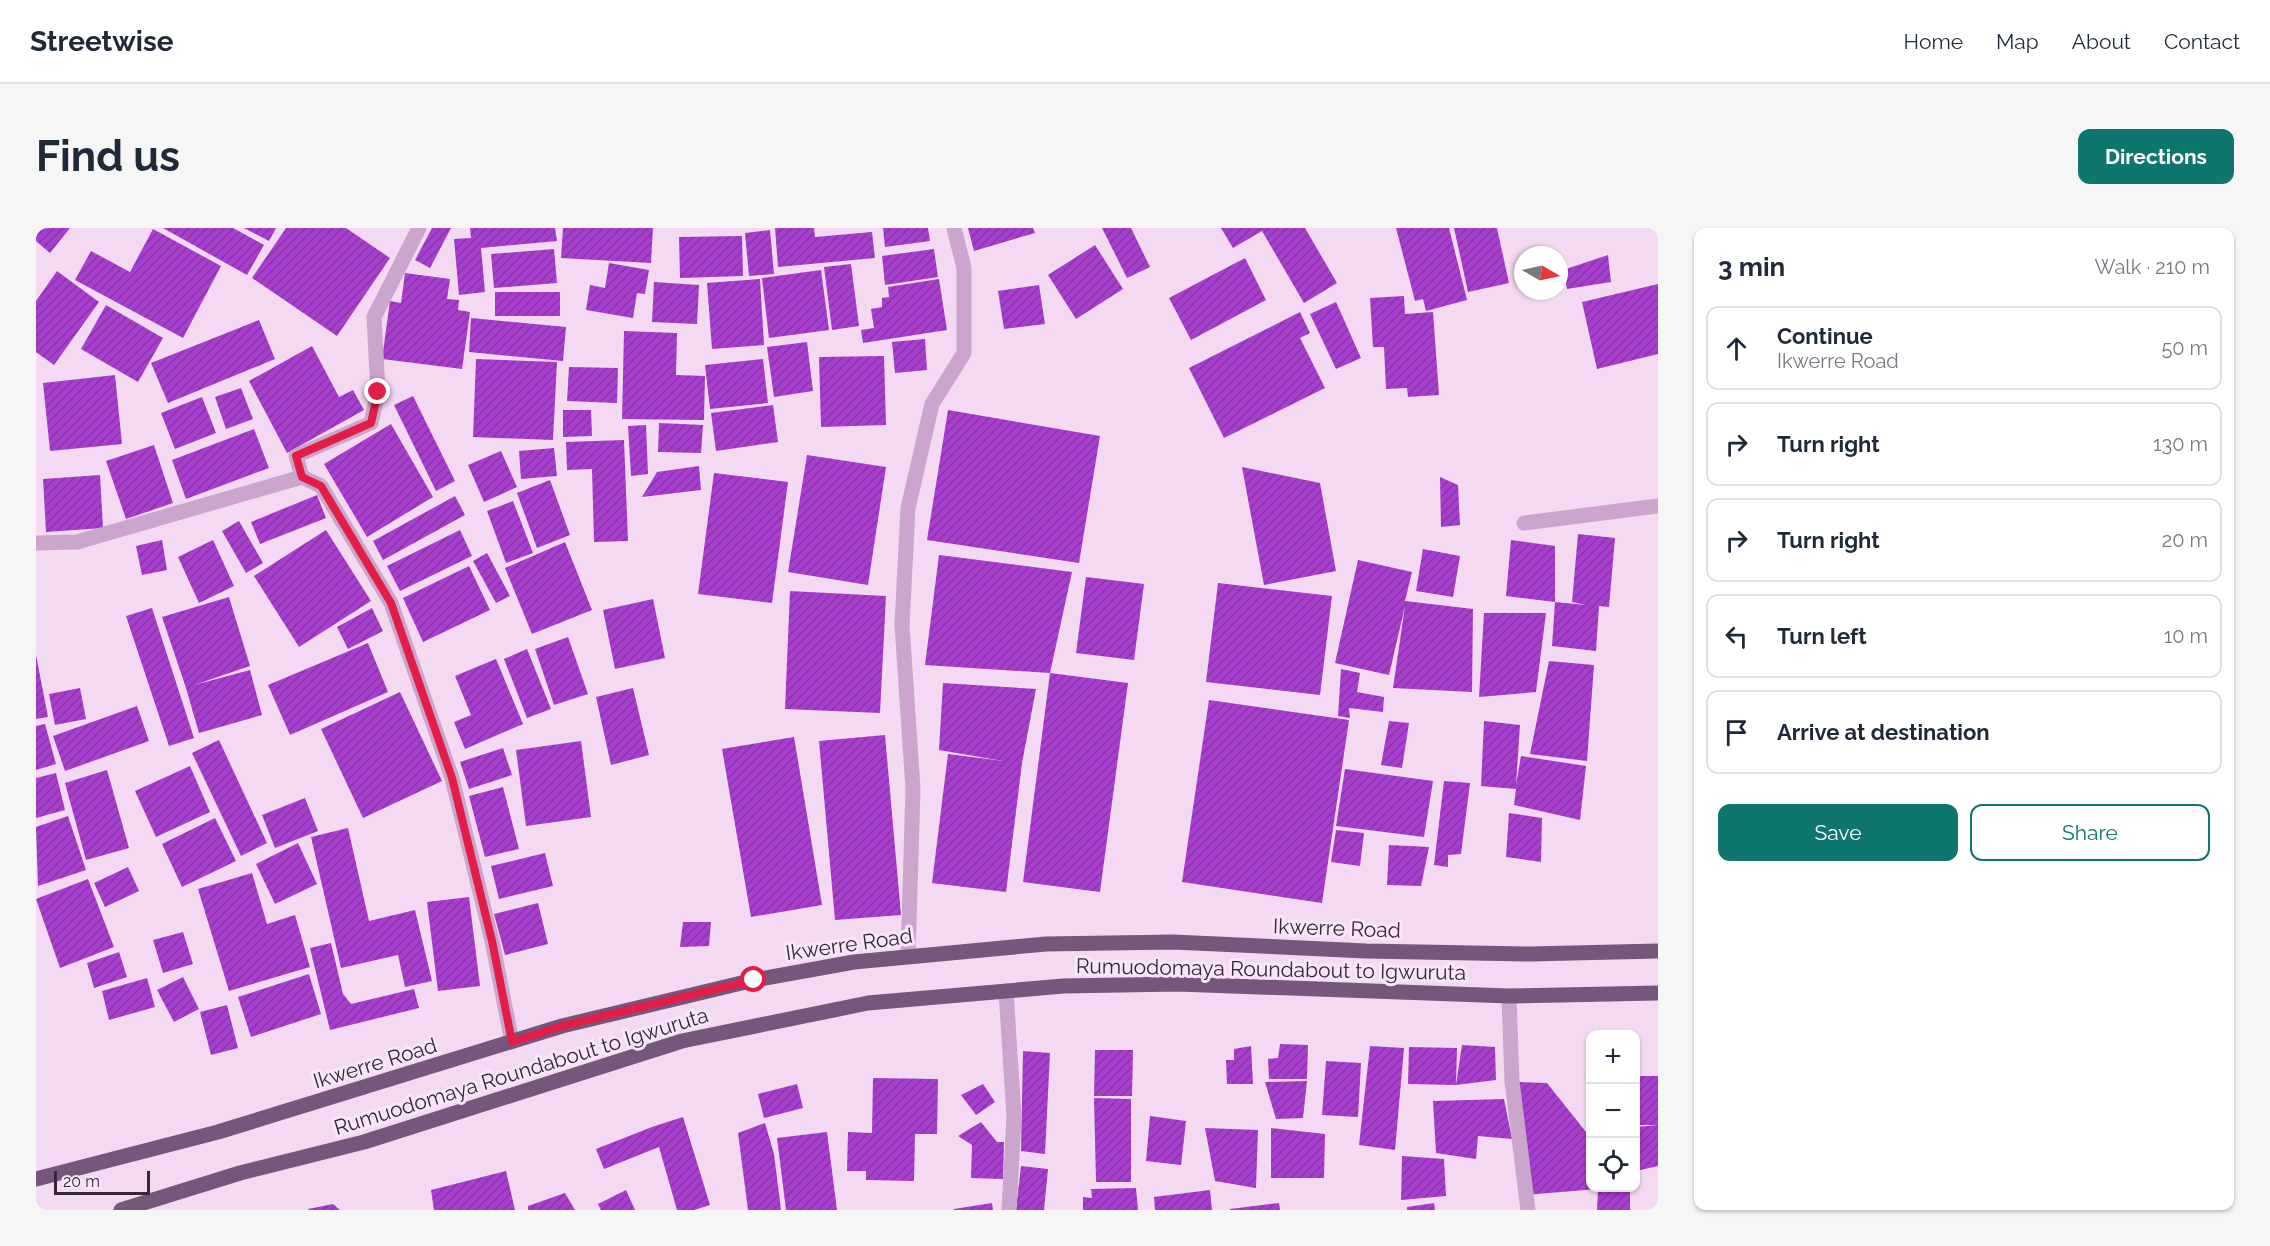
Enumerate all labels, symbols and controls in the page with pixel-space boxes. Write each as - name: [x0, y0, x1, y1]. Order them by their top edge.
- text: Streetwise: [30, 25, 174, 58]
- text: Home: [1904, 29, 1963, 54]
- text: Map: [1996, 29, 2039, 54]
- text: About: [2072, 29, 2131, 54]
- text: Contact: [2164, 29, 2240, 54]
- button: Directions: [2078, 129, 2234, 184]
- text: Find us: [36, 132, 180, 181]
- north arrow: [1514, 246, 1568, 300]
- text: 3 min: [1718, 252, 1785, 282]
- text: Walk · 210 m: [2095, 255, 2210, 279]
- text: Continue: [1777, 323, 1873, 349]
- icon: ahead: [1720, 332, 1753, 365]
- text: 50 m: [2161, 336, 2208, 360]
- text: Ikwerre Road: [1777, 349, 1899, 373]
- route end: [364, 378, 390, 404]
- icon: right: [1720, 428, 1753, 461]
- text: Turn right: [1777, 431, 1880, 457]
- text: 130 m: [2153, 432, 2208, 456]
- icon: right: [1720, 524, 1753, 557]
- text: Turn right: [1777, 527, 1880, 553]
- text: 20 m: [2162, 528, 2208, 552]
- icon: left: [1720, 620, 1753, 653]
- text: Turn left: [1777, 623, 1867, 649]
- text: 10 m: [2164, 624, 2208, 648]
- icon: arrive: [1720, 716, 1753, 749]
- text: Arrive at destination: [1777, 719, 1990, 745]
- button: Save: [1718, 804, 1958, 861]
- button: Share: [1970, 804, 2210, 861]
- street label: Ikwerre Road: [1273, 913, 1401, 943]
- street label: Ikwerre Road: [784, 923, 914, 965]
- street label: Rumuodomaya Roundabout to Igwuruta: [1076, 953, 1466, 985]
- route start: [740, 966, 766, 992]
- street label: Rumuodomaya Roundabout to Igwuruta: [331, 1002, 711, 1140]
- map controls: [1586, 1030, 1640, 1192]
- button: +: [1586, 1030, 1640, 1084]
- street label: Ikwerre Road: [310, 1032, 440, 1094]
- button: −: [1586, 1084, 1640, 1138]
- button: locate: [1586, 1138, 1640, 1192]
- scale bar: [54, 1168, 150, 1196]
- text: 20 m: [63, 1172, 100, 1191]

